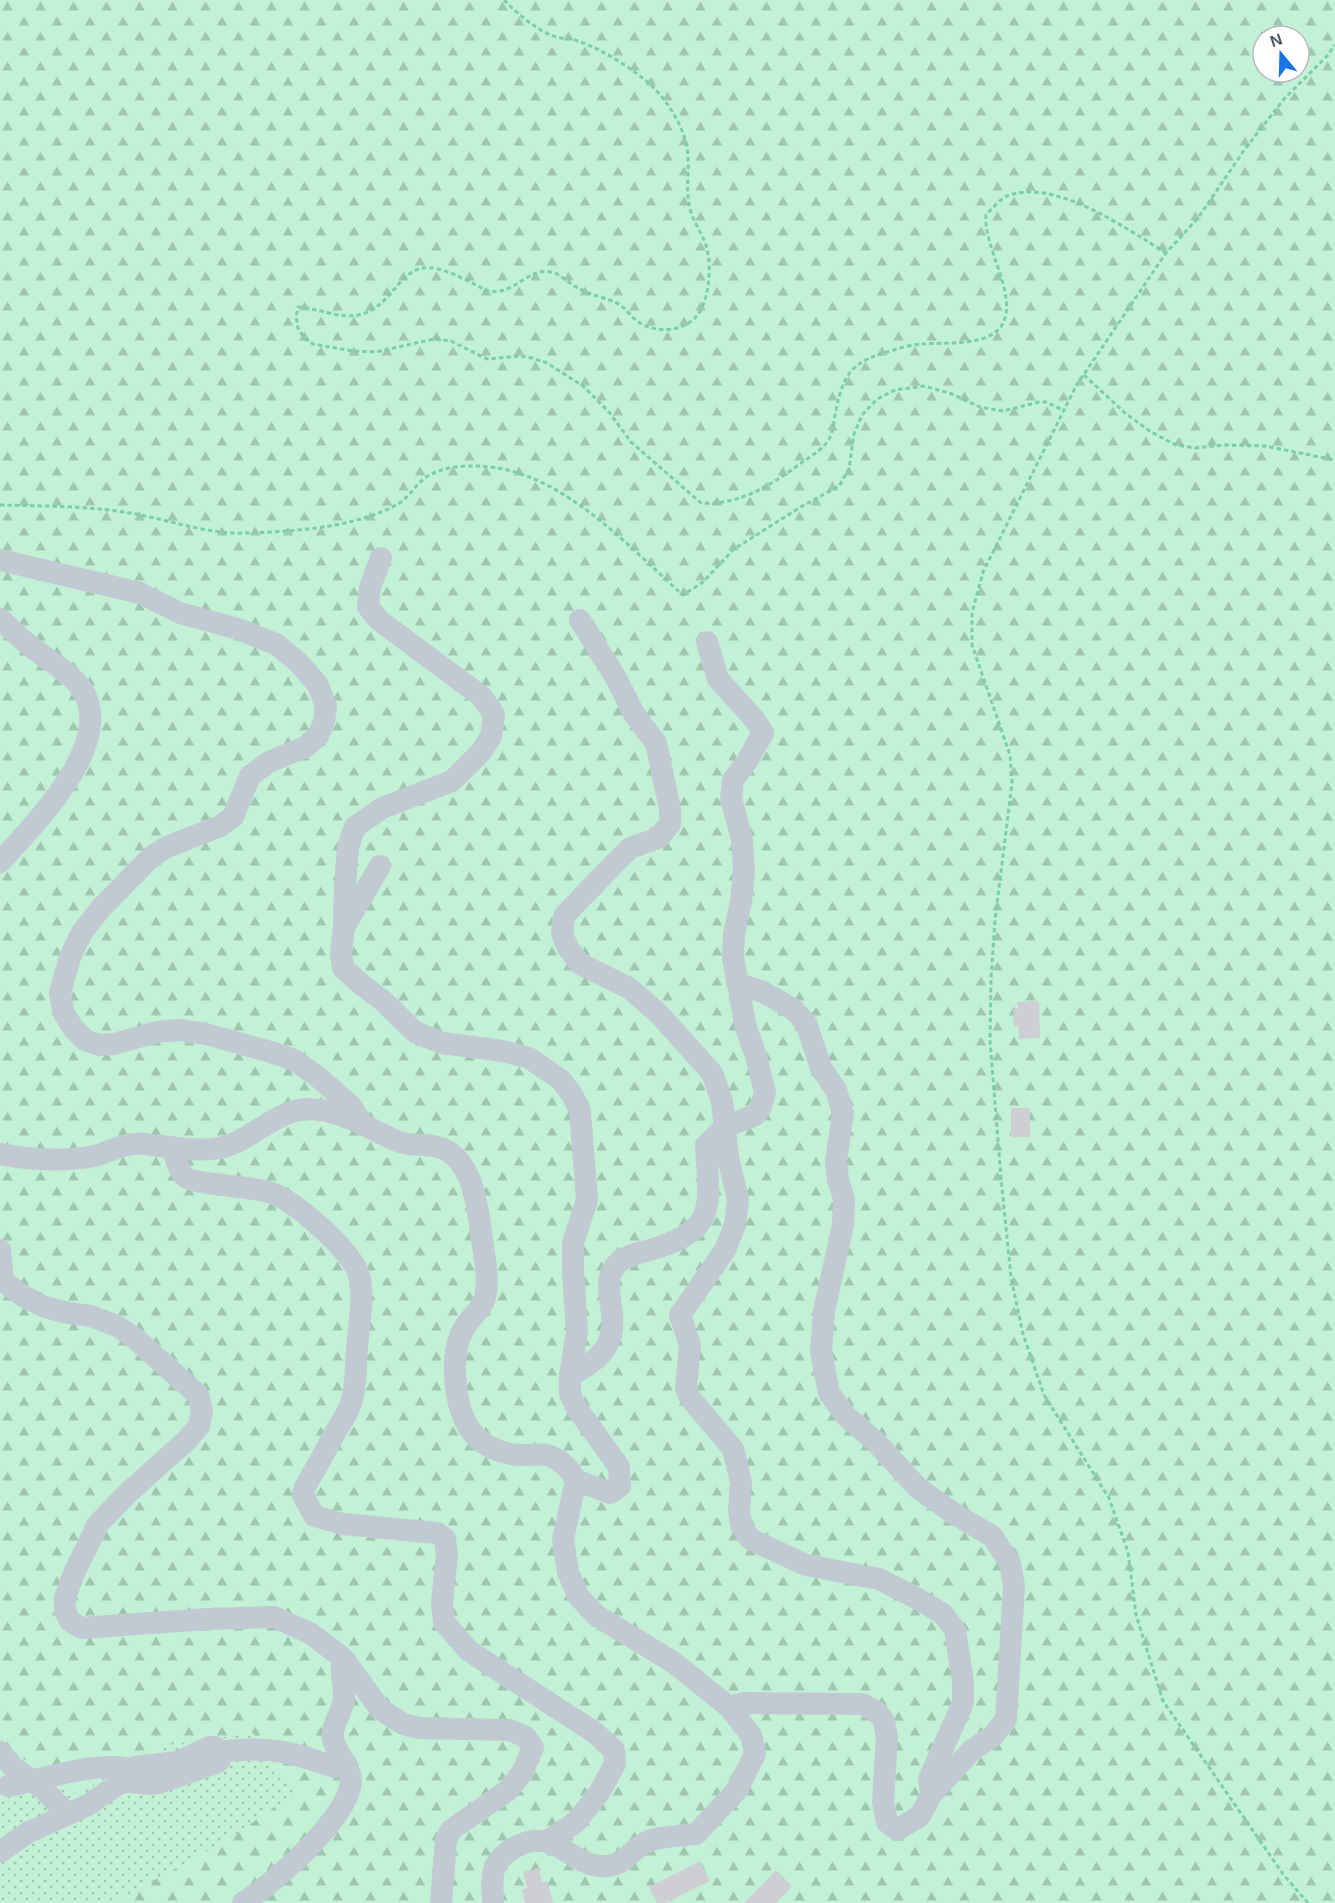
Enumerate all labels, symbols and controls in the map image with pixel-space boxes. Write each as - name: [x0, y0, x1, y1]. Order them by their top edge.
- north arrow: [1251, 24, 1311, 84]
- text: N: [1268, 30, 1285, 50]

